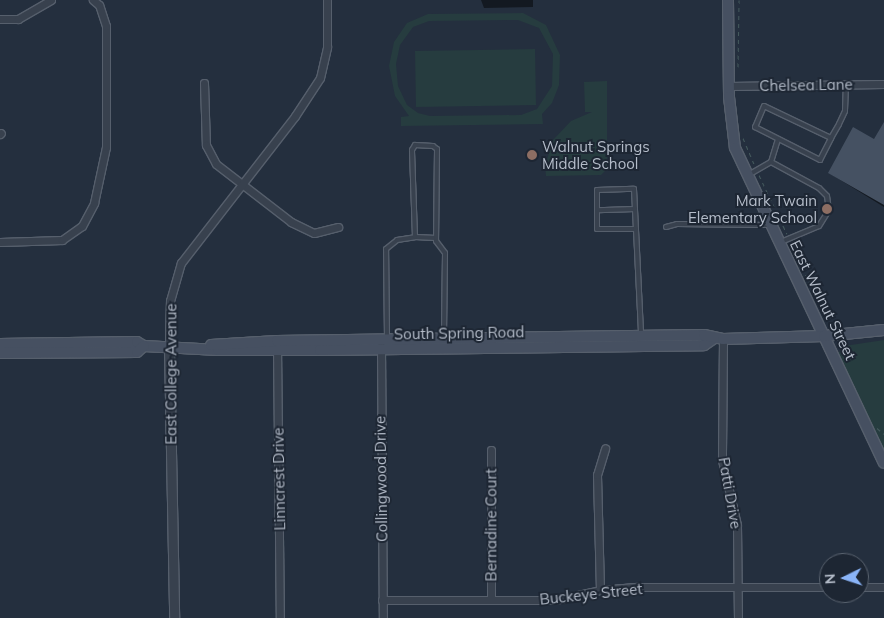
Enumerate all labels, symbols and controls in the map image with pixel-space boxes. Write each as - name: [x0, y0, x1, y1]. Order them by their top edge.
- street label: Chelsea Lane: [759, 75, 853, 95]
- place label: Walnut Springs Middle School: [542, 137, 650, 172]
- marker: Walnut Springs Middle School: [526, 149, 538, 161]
- place label: Mark Twain Elementary School: [688, 191, 817, 226]
- marker: Mark Twain Elementary School: [821, 203, 833, 215]
- street label: East Walnut Street: [786, 237, 860, 363]
- street label: East College Avenue: [162, 303, 180, 445]
- street label: South Spring Road: [394, 323, 524, 343]
- street label: Collingwood Drive: [371, 416, 391, 542]
- street label: Linncrest Drive: [269, 427, 289, 531]
- street label: Patti Drive: [715, 456, 745, 530]
- street label: Bernadine Court: [482, 468, 500, 582]
- north arrow: [819, 553, 869, 603]
- text: N: [821, 573, 839, 585]
- street label: Buckeye Street: [539, 580, 643, 608]

